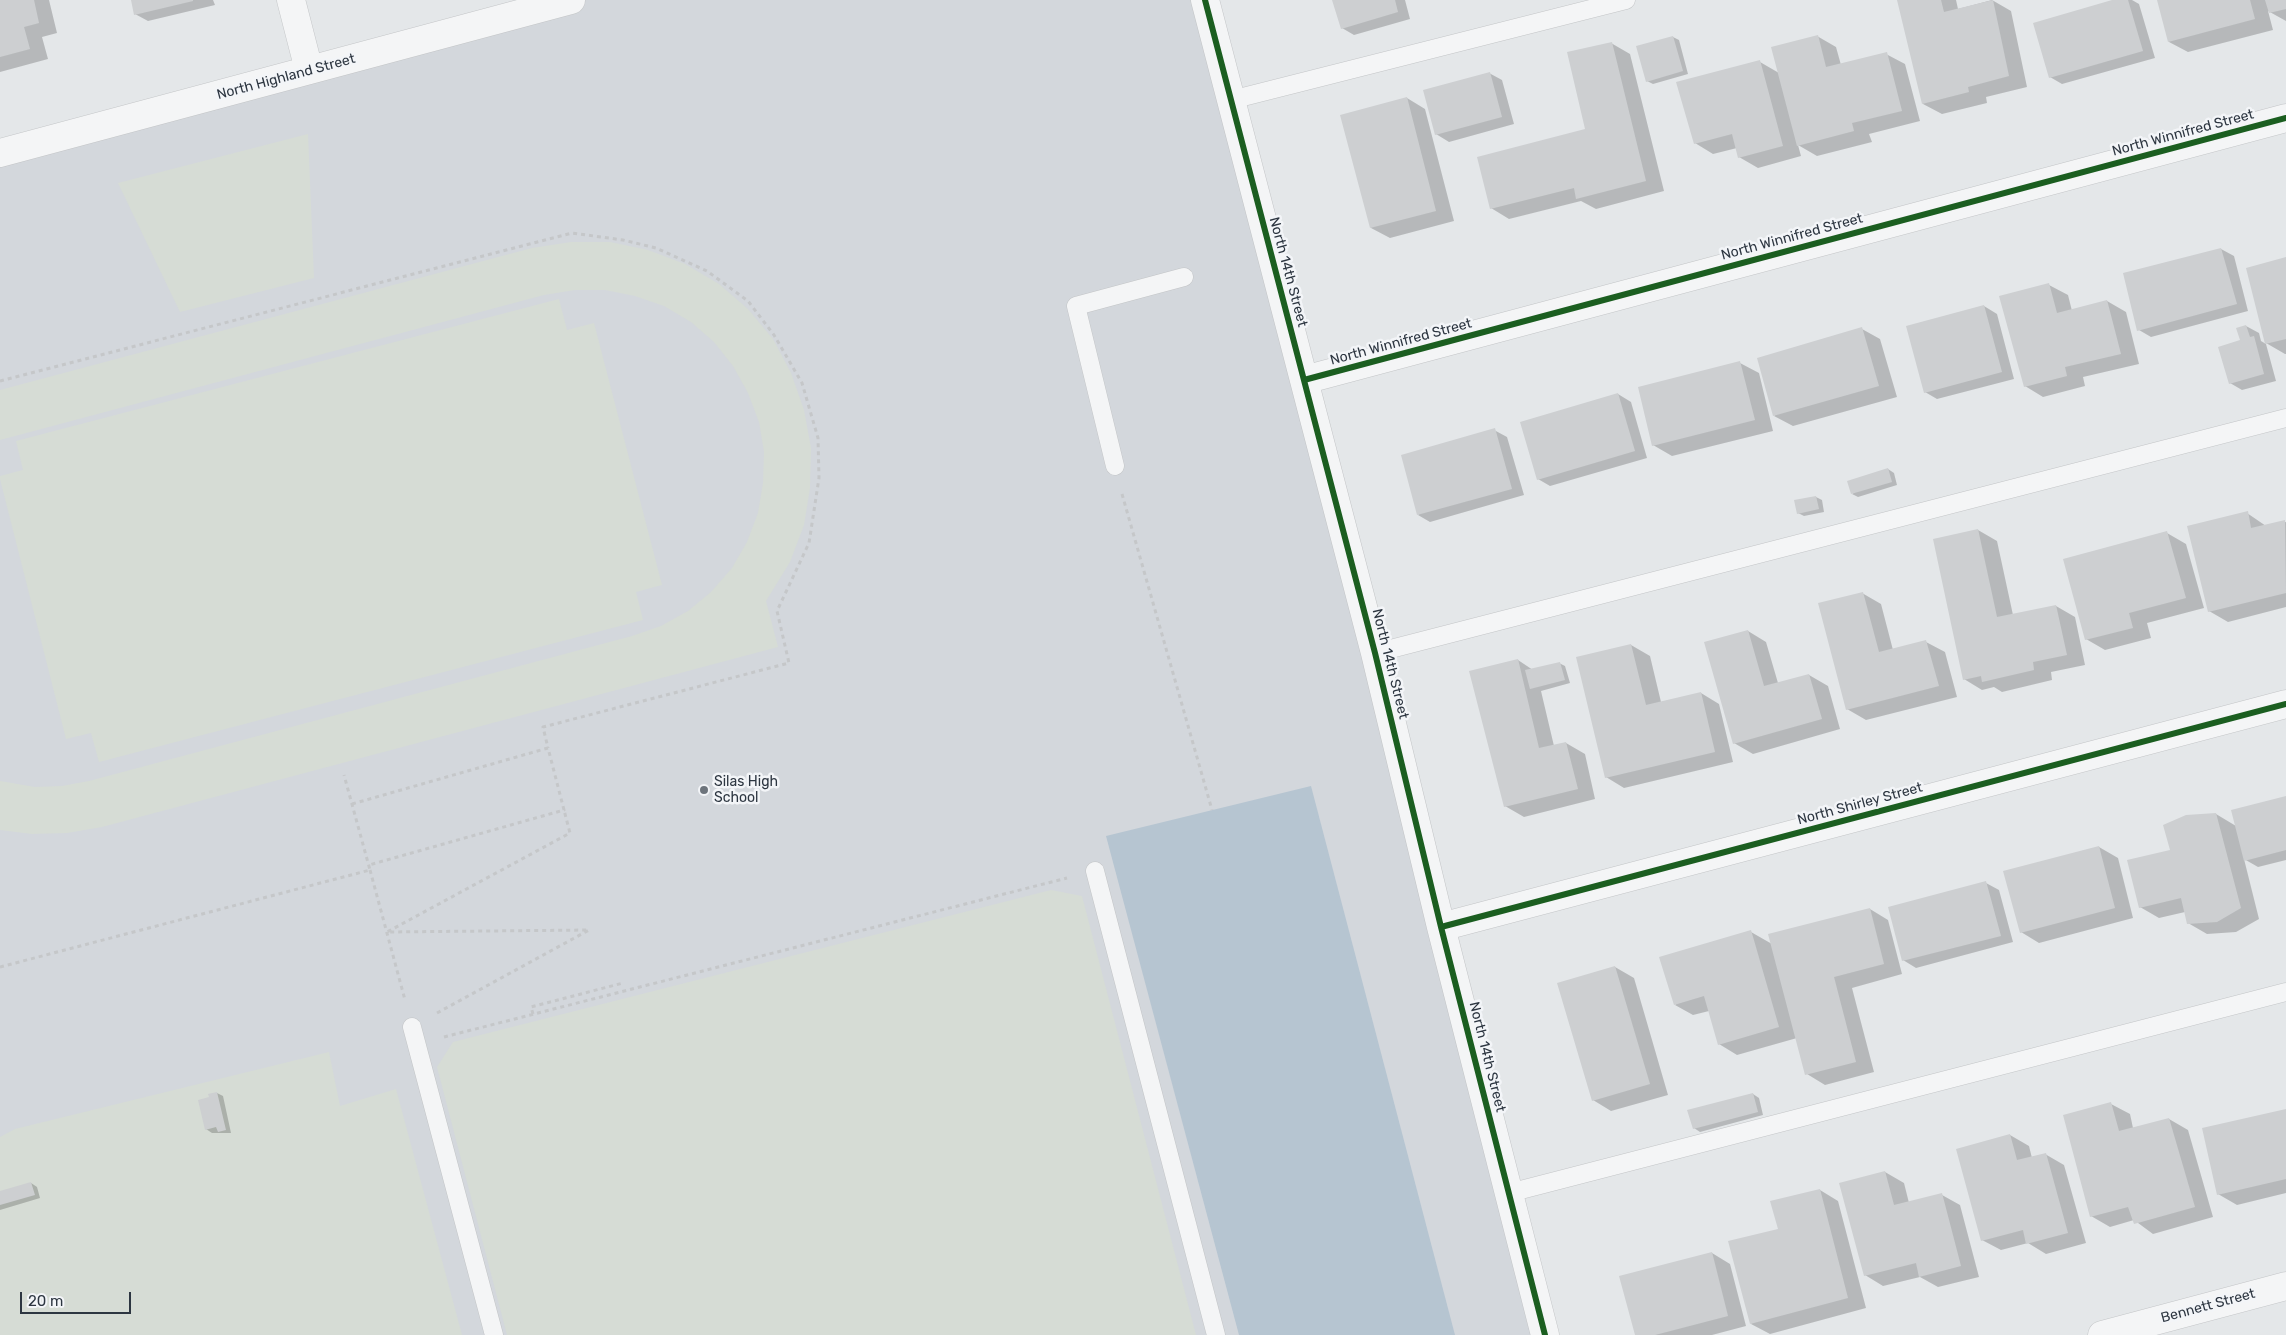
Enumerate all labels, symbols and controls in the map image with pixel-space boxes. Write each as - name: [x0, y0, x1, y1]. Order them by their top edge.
- street label: North Highland Street: [215, 50, 357, 104]
- street label: North Winnifred Street: [2110, 106, 2256, 160]
- street label: North Winnifred Street: [1719, 210, 1865, 264]
- street label: North 14th Street: [1265, 215, 1311, 329]
- street label: North Winnifred Street: [1328, 315, 1474, 369]
- street label: North 14th Street: [1368, 607, 1412, 721]
- place label: Silas High School: [714, 774, 778, 806]
- street label: North Shirley Street: [1795, 779, 1925, 829]
- marker: Silas High School: [698, 784, 710, 796]
- street label: North 14th Street: [1465, 1000, 1509, 1114]
- scale bar: [22, 1282, 134, 1314]
- street label: Bennett Street: [2159, 1285, 2257, 1327]
- text: 20 m: [28, 1292, 63, 1310]

